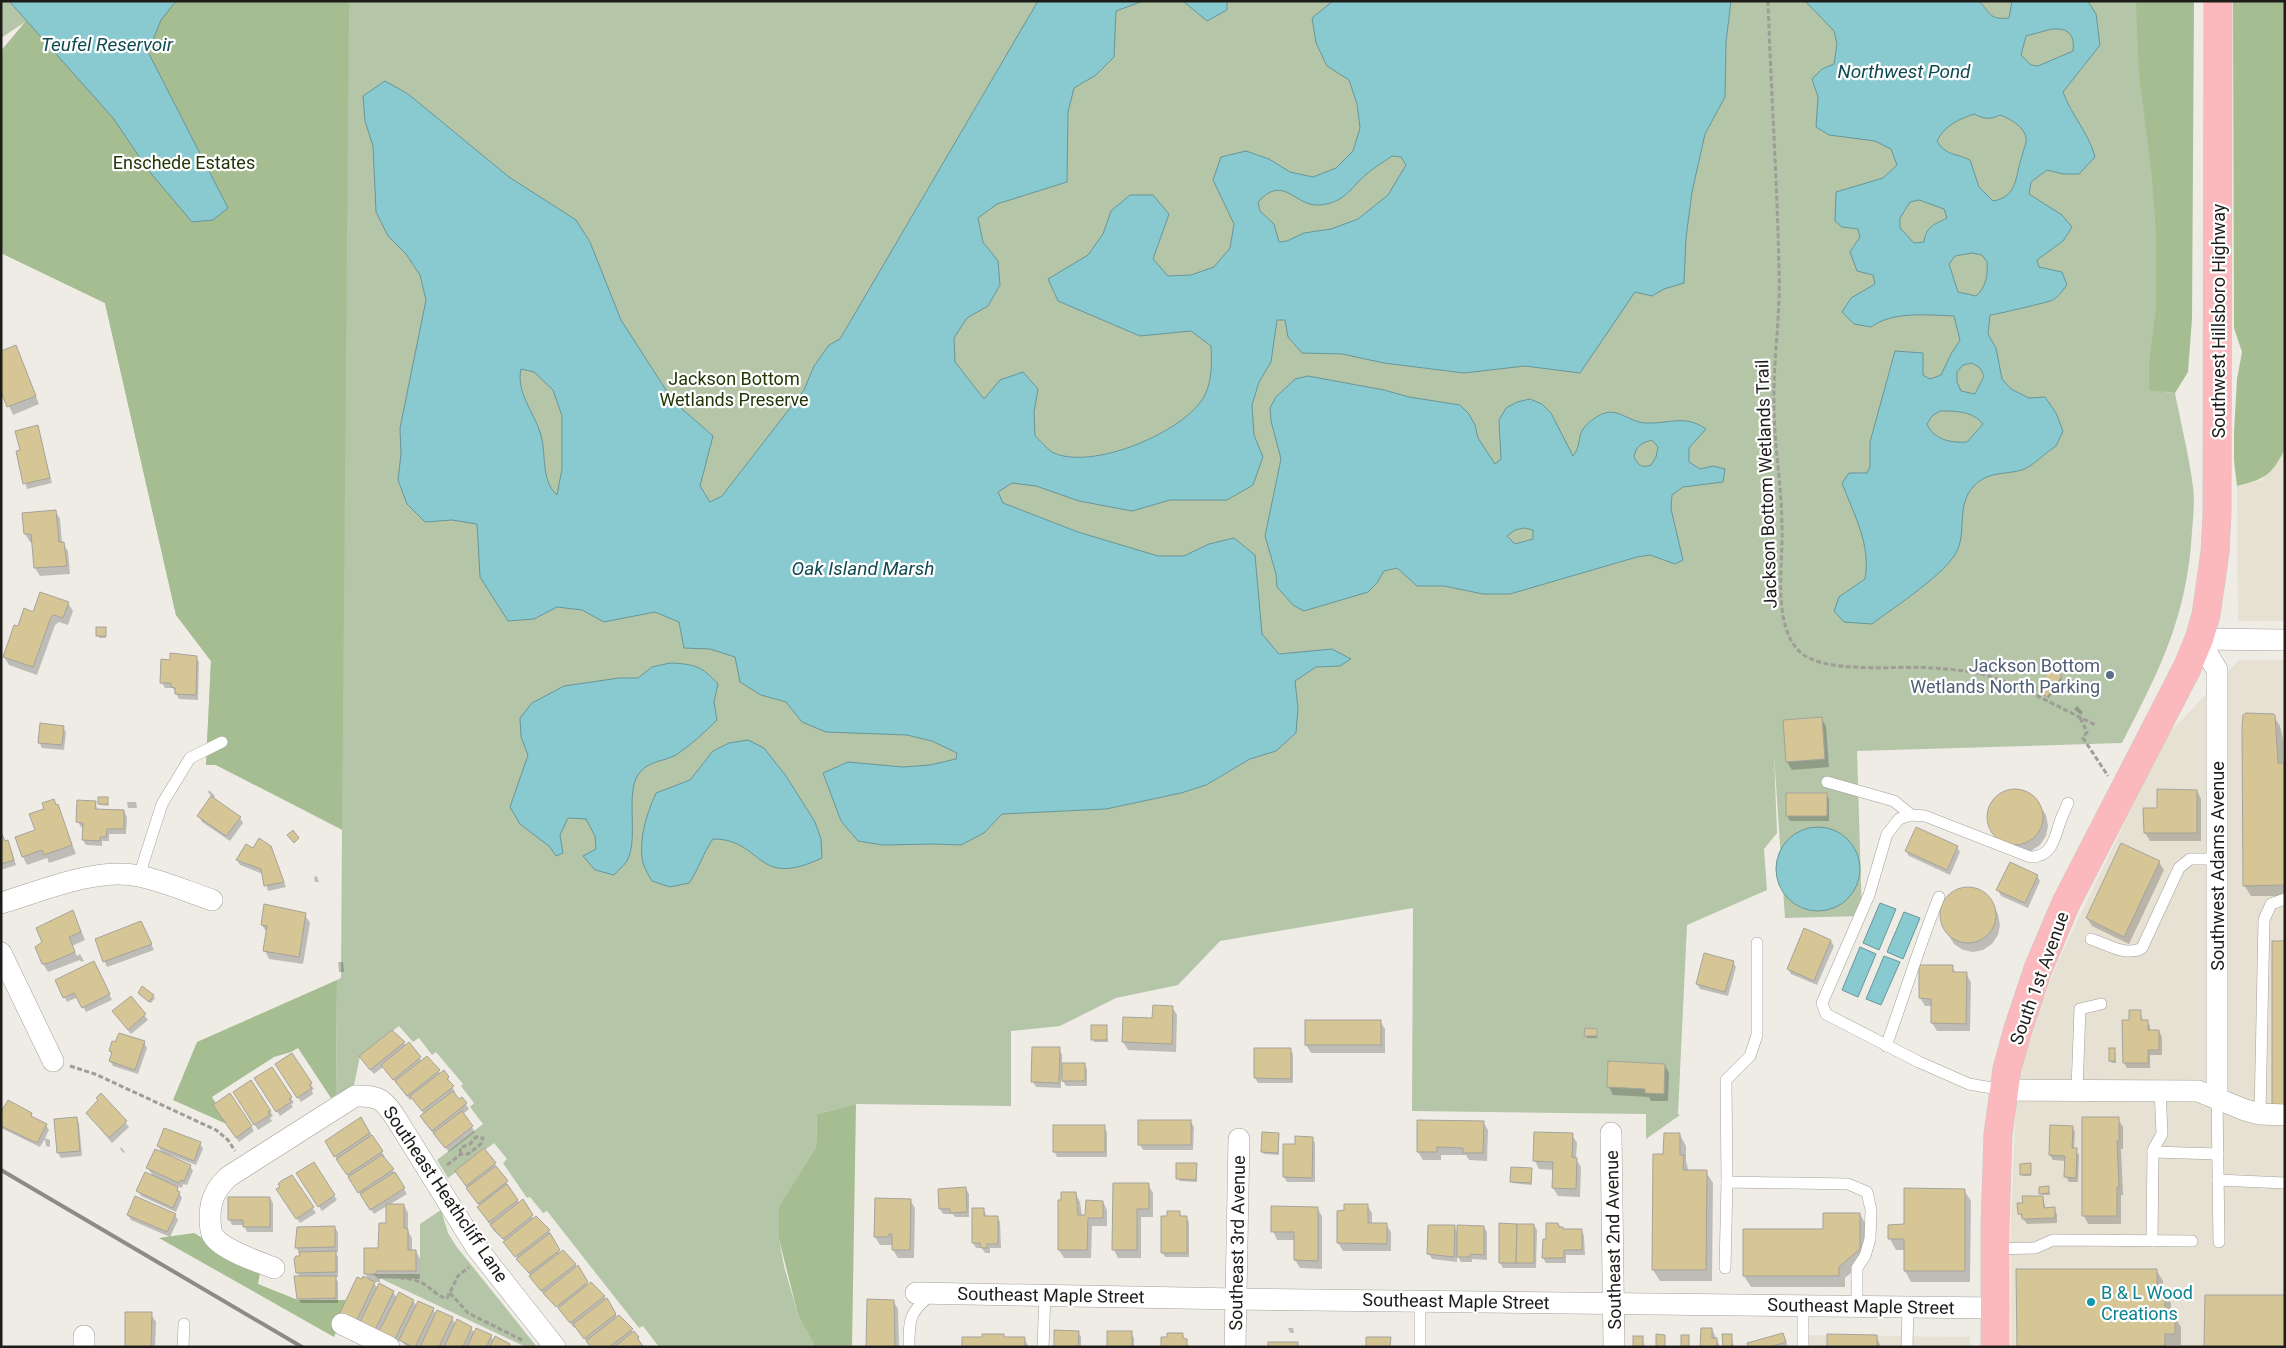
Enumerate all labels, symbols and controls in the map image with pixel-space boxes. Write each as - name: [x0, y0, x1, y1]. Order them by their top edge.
- water label: Teufel Reservoir: [41, 33, 174, 56]
- water label: Northwest Pond: [1838, 60, 1971, 83]
- park label: Enschede Estates: [113, 152, 255, 173]
- street label: Southwest Hillsboro Highway: [2208, 203, 2229, 438]
- street label: Jackson Bottom Wetlands Trail: [1751, 359, 1781, 609]
- park label: Jackson Bottom Wetlands Preserve: [659, 368, 809, 410]
- water label: Oak Island Marsh: [791, 557, 935, 580]
- place label: Jackson Bottom Wetlands North Parking: [1910, 655, 2100, 697]
- marker: Jackson Bottom Wetlands North Parking: [2104, 669, 2116, 681]
- street label: Southwest Adams Avenue: [2207, 761, 2228, 971]
- street label: South 1st Avenue: [2005, 909, 2073, 1047]
- street label: Southeast Heathcliff Lane: [379, 1102, 513, 1286]
- street label: Southeast 2nd Avenue: [1601, 1150, 1625, 1330]
- street label: Southeast 3rd Avenue: [1225, 1155, 1249, 1331]
- place label: B & L Wood Creations: [2101, 1282, 2193, 1324]
- street label: Southeast Maple Street: [957, 1283, 1145, 1307]
- street label: Southeast Maple Street: [1362, 1289, 1550, 1313]
- street label: Southeast Maple Street: [1767, 1294, 1955, 1318]
- marker: B & L Wood Creations: [2085, 1296, 2097, 1308]

